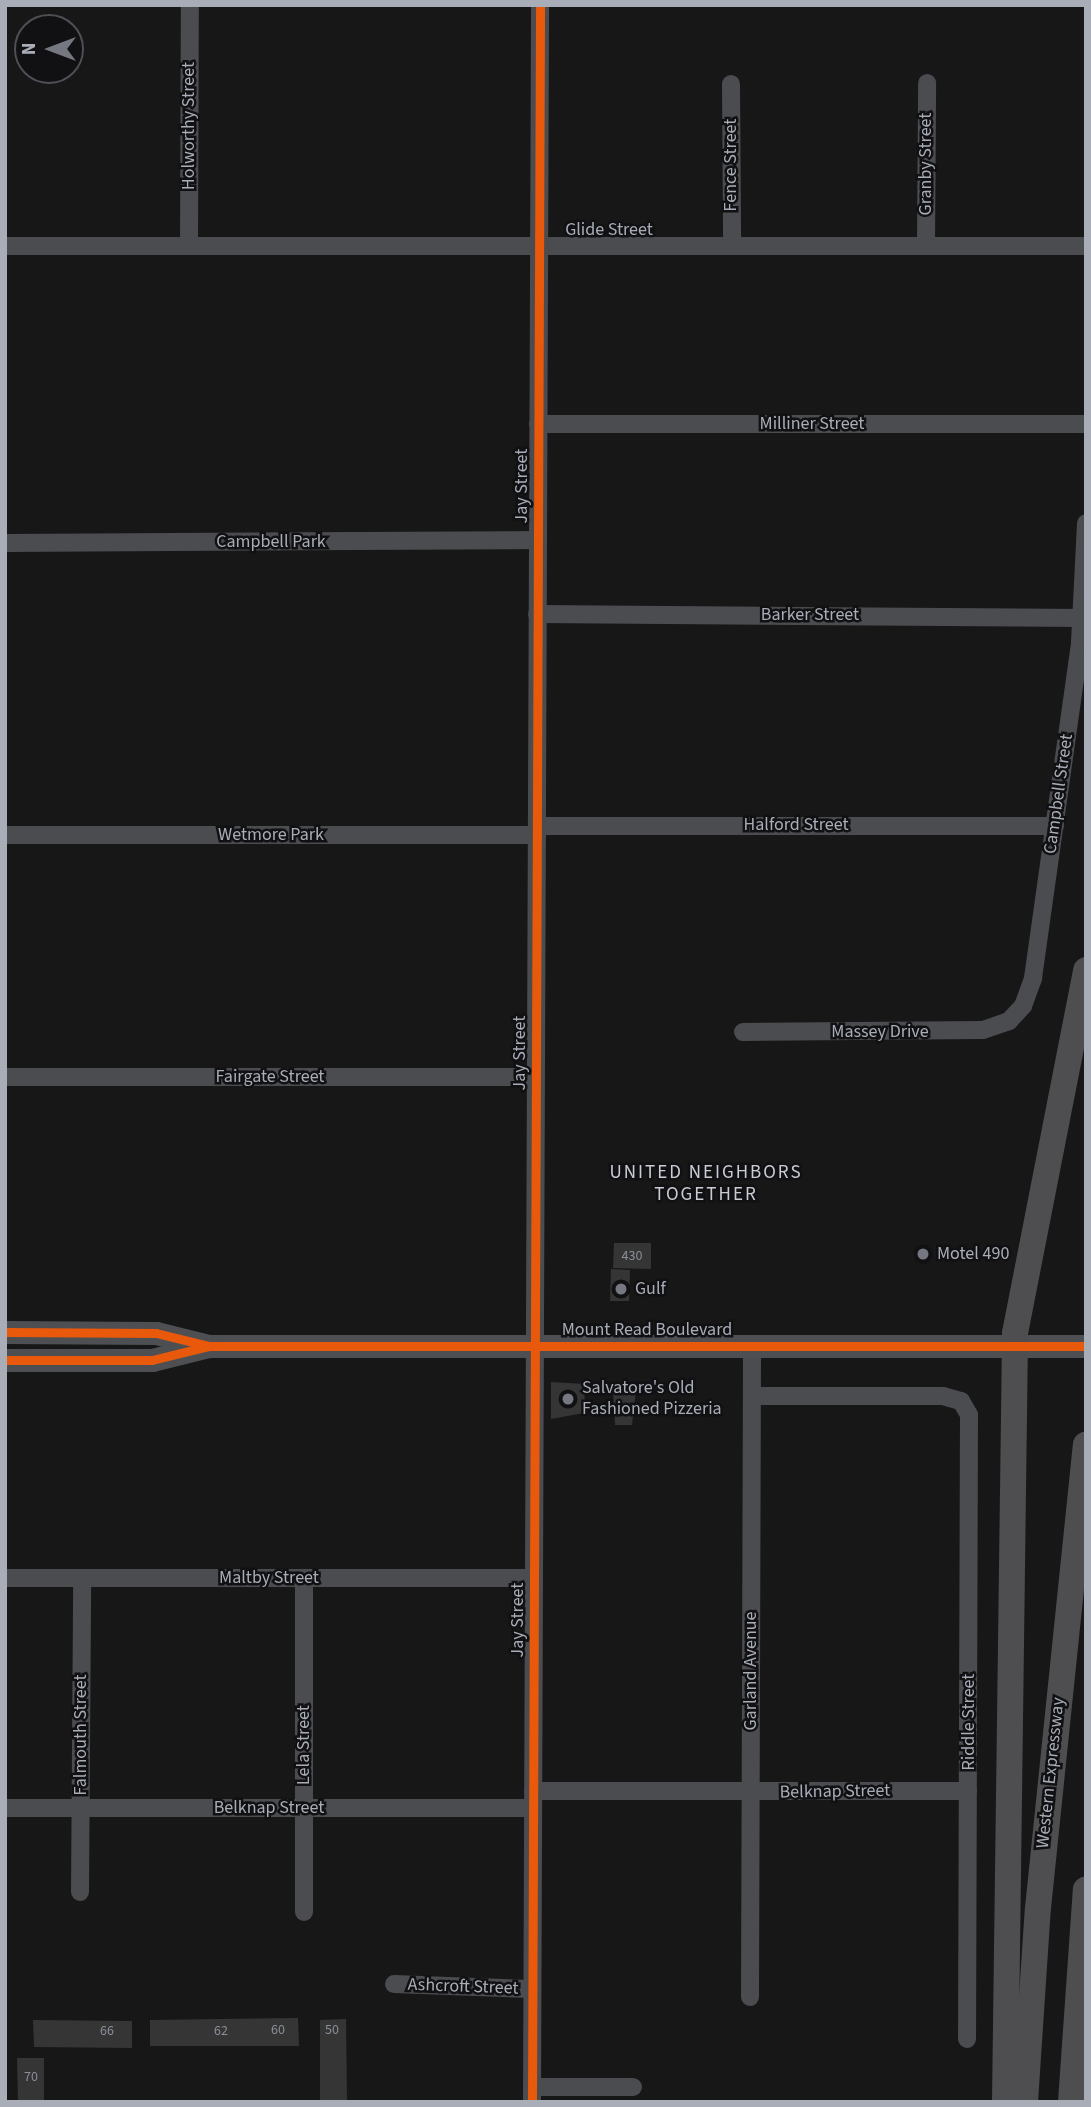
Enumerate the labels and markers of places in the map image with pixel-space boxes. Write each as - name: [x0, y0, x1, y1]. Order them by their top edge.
- place label: Motel 490: [937, 1243, 1009, 1265]
- marker: Motel 490: [915, 1246, 931, 1262]
- place label: Gulf: [635, 1278, 666, 1300]
- marker: Gulf: [613, 1281, 629, 1297]
- place label: Salvatore's Old Fashioned Pizzeria: [582, 1378, 722, 1420]
- marker: Salvatore's Old Fashioned Pizzeria: [560, 1391, 576, 1407]

